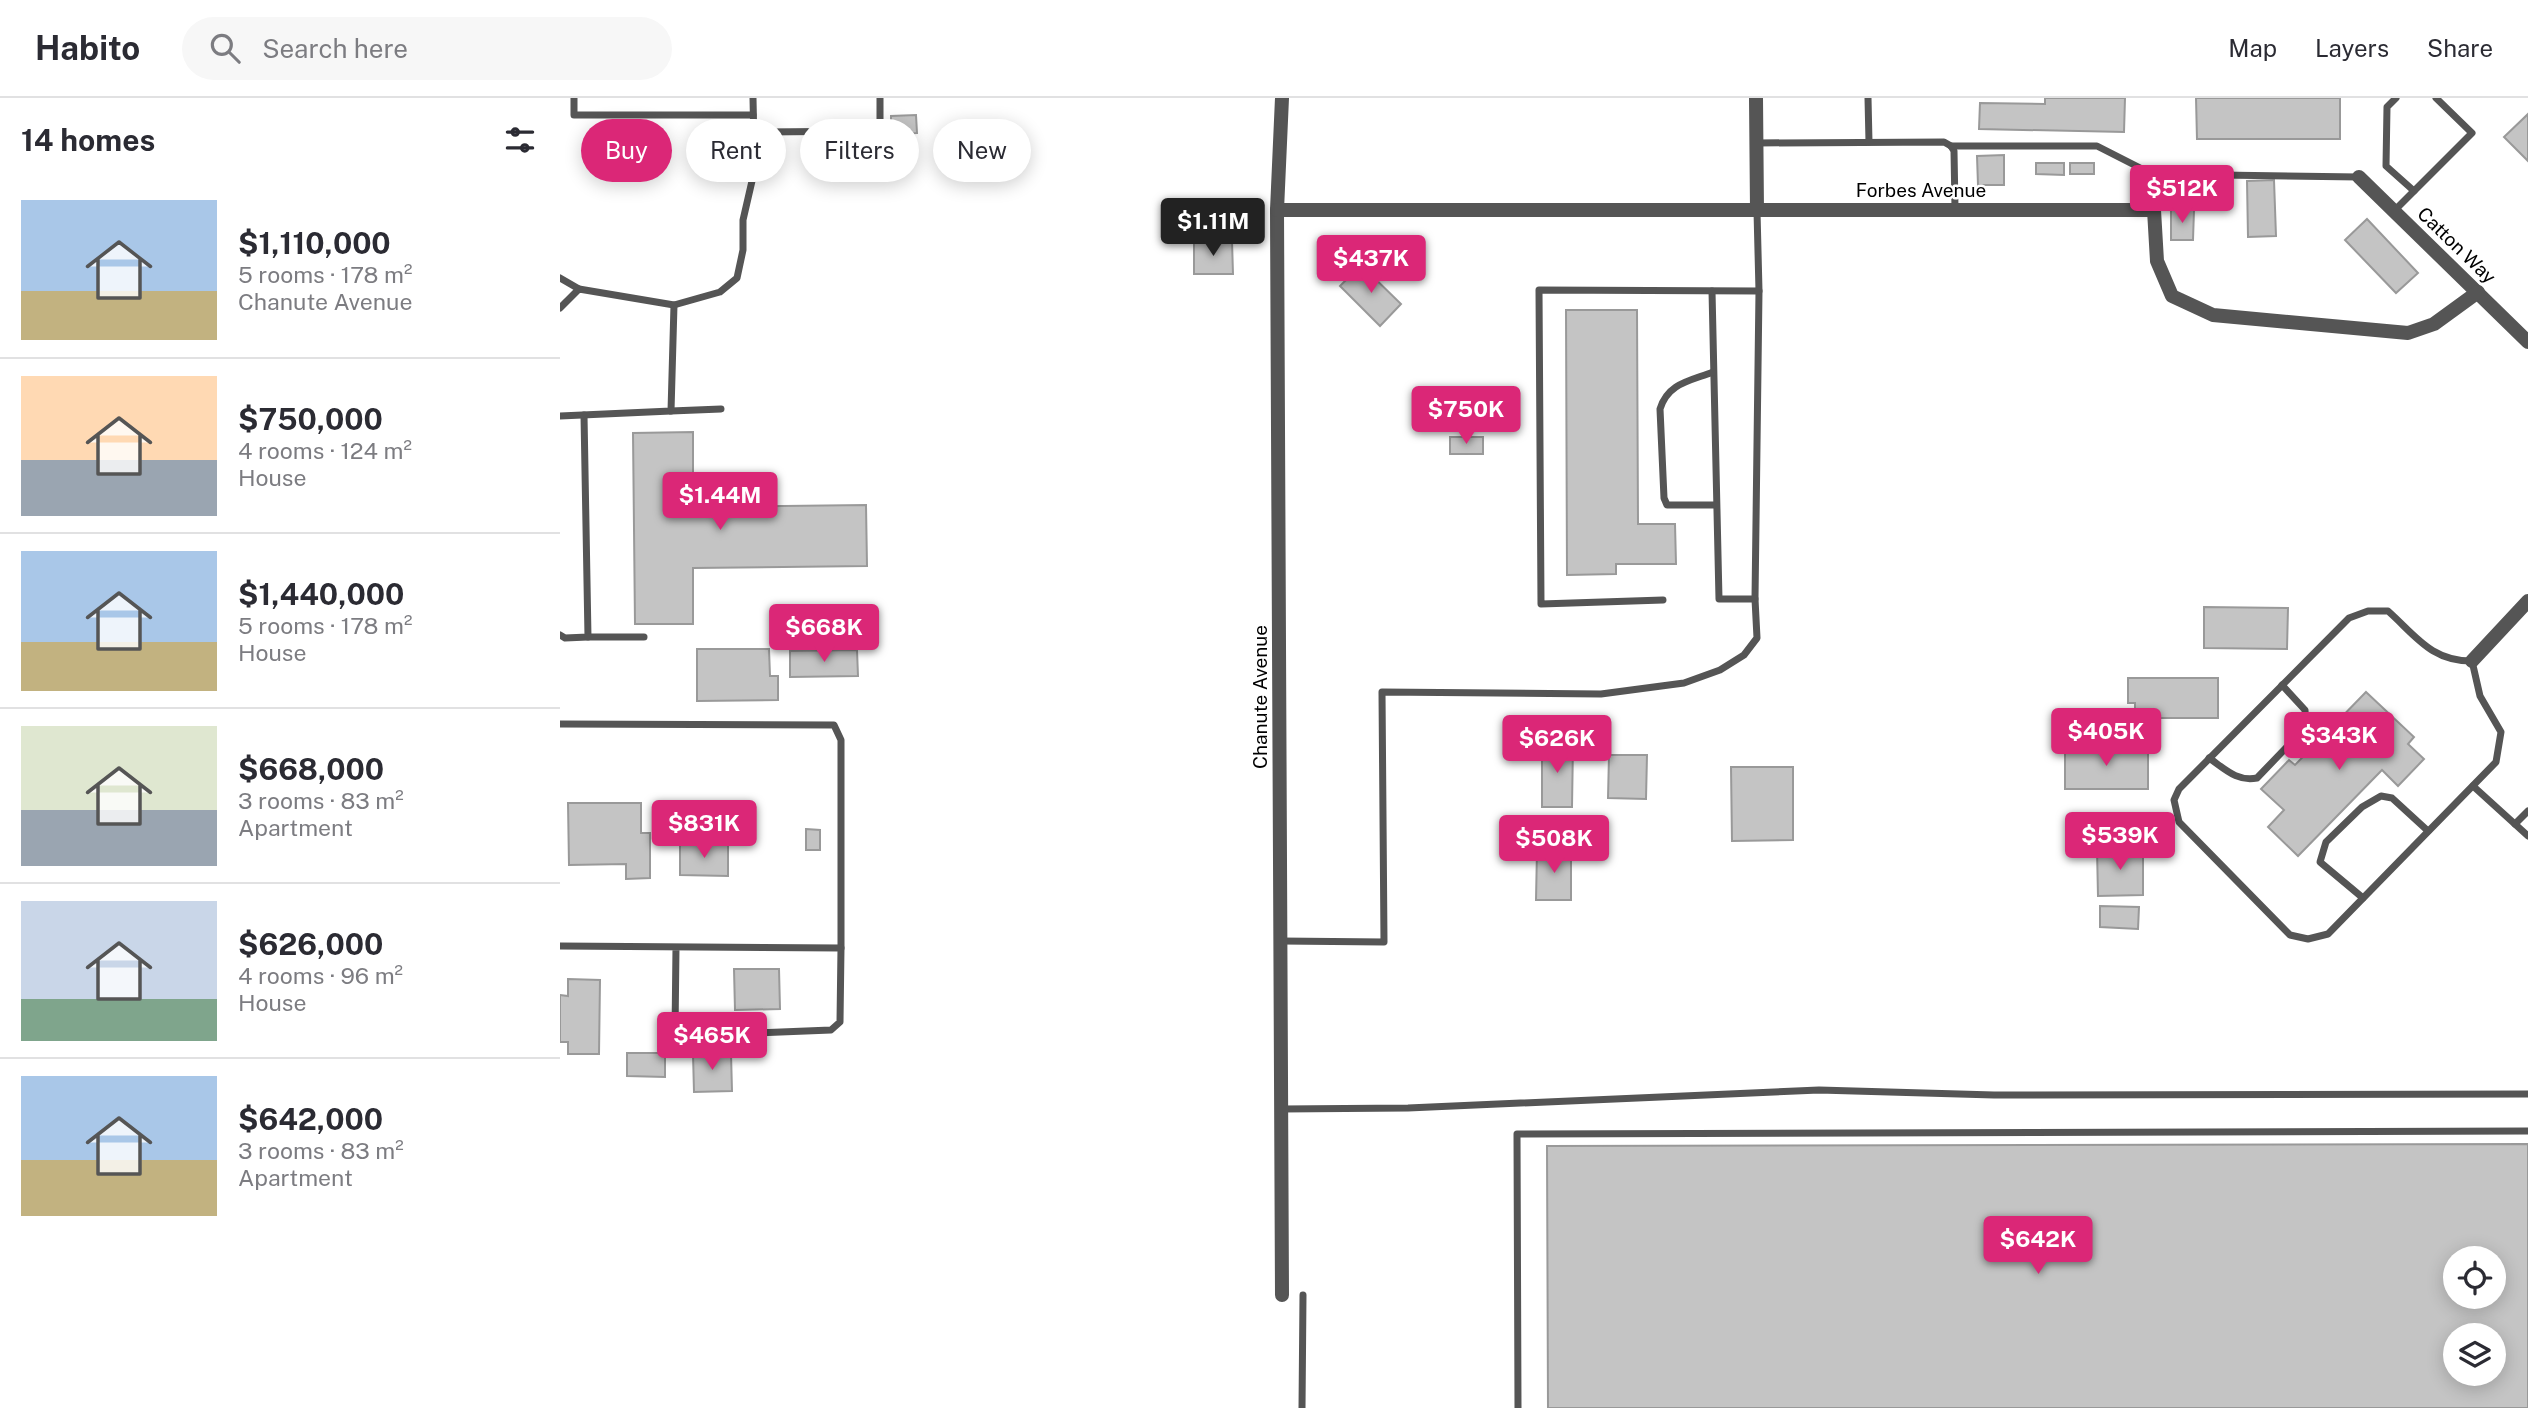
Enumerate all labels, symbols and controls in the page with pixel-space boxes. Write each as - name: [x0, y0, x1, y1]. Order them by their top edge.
- search box: [182, 17, 672, 80]
- text: Habito: [35, 29, 140, 67]
- icon: search: [206, 29, 244, 67]
- text: Search here: [262, 33, 408, 64]
- text: Map: [2228, 34, 2277, 62]
- text: Layers: [2315, 34, 2389, 62]
- text: Share: [2427, 34, 2493, 62]
- chip: Buy: [581, 119, 672, 182]
- chip: Rent: [686, 119, 786, 182]
- chip: Filters: [800, 119, 919, 182]
- chip: New: [933, 119, 1031, 182]
- icon: filters: [501, 121, 539, 159]
- text: 14 homes: [21, 122, 155, 158]
- pin: $512K: [2133, 166, 2231, 225]
- text: $512K: [2146, 174, 2218, 201]
- street label: Forbes Avenue: [1856, 179, 1986, 201]
- pin: $1.11M: [1156, 198, 1270, 258]
- street label: Catton Way: [2413, 202, 2501, 288]
- text: $1.11M: [1177, 207, 1249, 234]
- text: $1,110,000: [238, 225, 391, 261]
- icon: home: [77, 228, 161, 312]
- pin: $437K: [1322, 236, 1420, 295]
- text: $437K: [1333, 244, 1409, 271]
- text: 5 rooms · 178 m²: [238, 261, 412, 288]
- text: Chanute Avenue: [238, 288, 413, 315]
- pin: $750K: [1417, 386, 1515, 446]
- text: $750K: [1428, 395, 1504, 422]
- text: $750,000: [238, 401, 383, 437]
- icon: home: [77, 404, 161, 488]
- text: 4 rooms · 124 m²: [238, 437, 412, 464]
- text: House: [238, 464, 306, 491]
- pin: $1.44M: [663, 472, 777, 532]
- text: $1.44M: [679, 481, 761, 508]
- text: $1,440,000: [238, 576, 404, 612]
- icon: home: [77, 579, 161, 663]
- pin: $668K: [775, 604, 873, 664]
- text: 5 rooms · 178 m²: [238, 612, 412, 639]
- text: $668K: [785, 613, 863, 640]
- street label: Chanute Avenue: [1249, 625, 1271, 769]
- text: House: [238, 639, 306, 666]
- pin: $405K: [2057, 708, 2155, 768]
- pin: $343K: [2290, 712, 2388, 772]
- pin: $626K: [1508, 716, 1606, 775]
- text: $405K: [2067, 717, 2145, 744]
- text: $343K: [2300, 721, 2378, 748]
- text: $626K: [1518, 724, 1596, 751]
- text: $668,000: [238, 751, 384, 787]
- icon: home: [77, 754, 161, 838]
- text: 3 rooms · 83 m²: [238, 787, 404, 814]
- pin: $831K: [655, 800, 753, 860]
- text: $831K: [668, 809, 740, 836]
- pin: $539K: [2071, 812, 2169, 872]
- text: Apartment: [238, 814, 353, 841]
- pin: $508K: [1505, 816, 1603, 875]
- text: $539K: [2081, 821, 2159, 848]
- text: $508K: [1515, 824, 1593, 851]
- text: $626,000: [238, 926, 383, 962]
- icon: home: [77, 929, 161, 1013]
- text: 4 rooms · 96 m²: [238, 962, 403, 989]
- text: House: [238, 989, 306, 1016]
- pin: $465K: [663, 1012, 761, 1072]
- text: $465K: [673, 1021, 751, 1048]
- text: $642,000: [238, 1101, 383, 1137]
- icon: home: [77, 1104, 161, 1188]
- text: 3 rooms · 83 m²: [238, 1137, 404, 1164]
- text: Apartment: [238, 1164, 353, 1191]
- pin: $642K: [1989, 1216, 2087, 1276]
- text: $642K: [2000, 1225, 2076, 1252]
- map controls: [2443, 1246, 2506, 1386]
- button: locate: [2443, 1246, 2506, 1309]
- button: layers: [2443, 1323, 2506, 1386]

